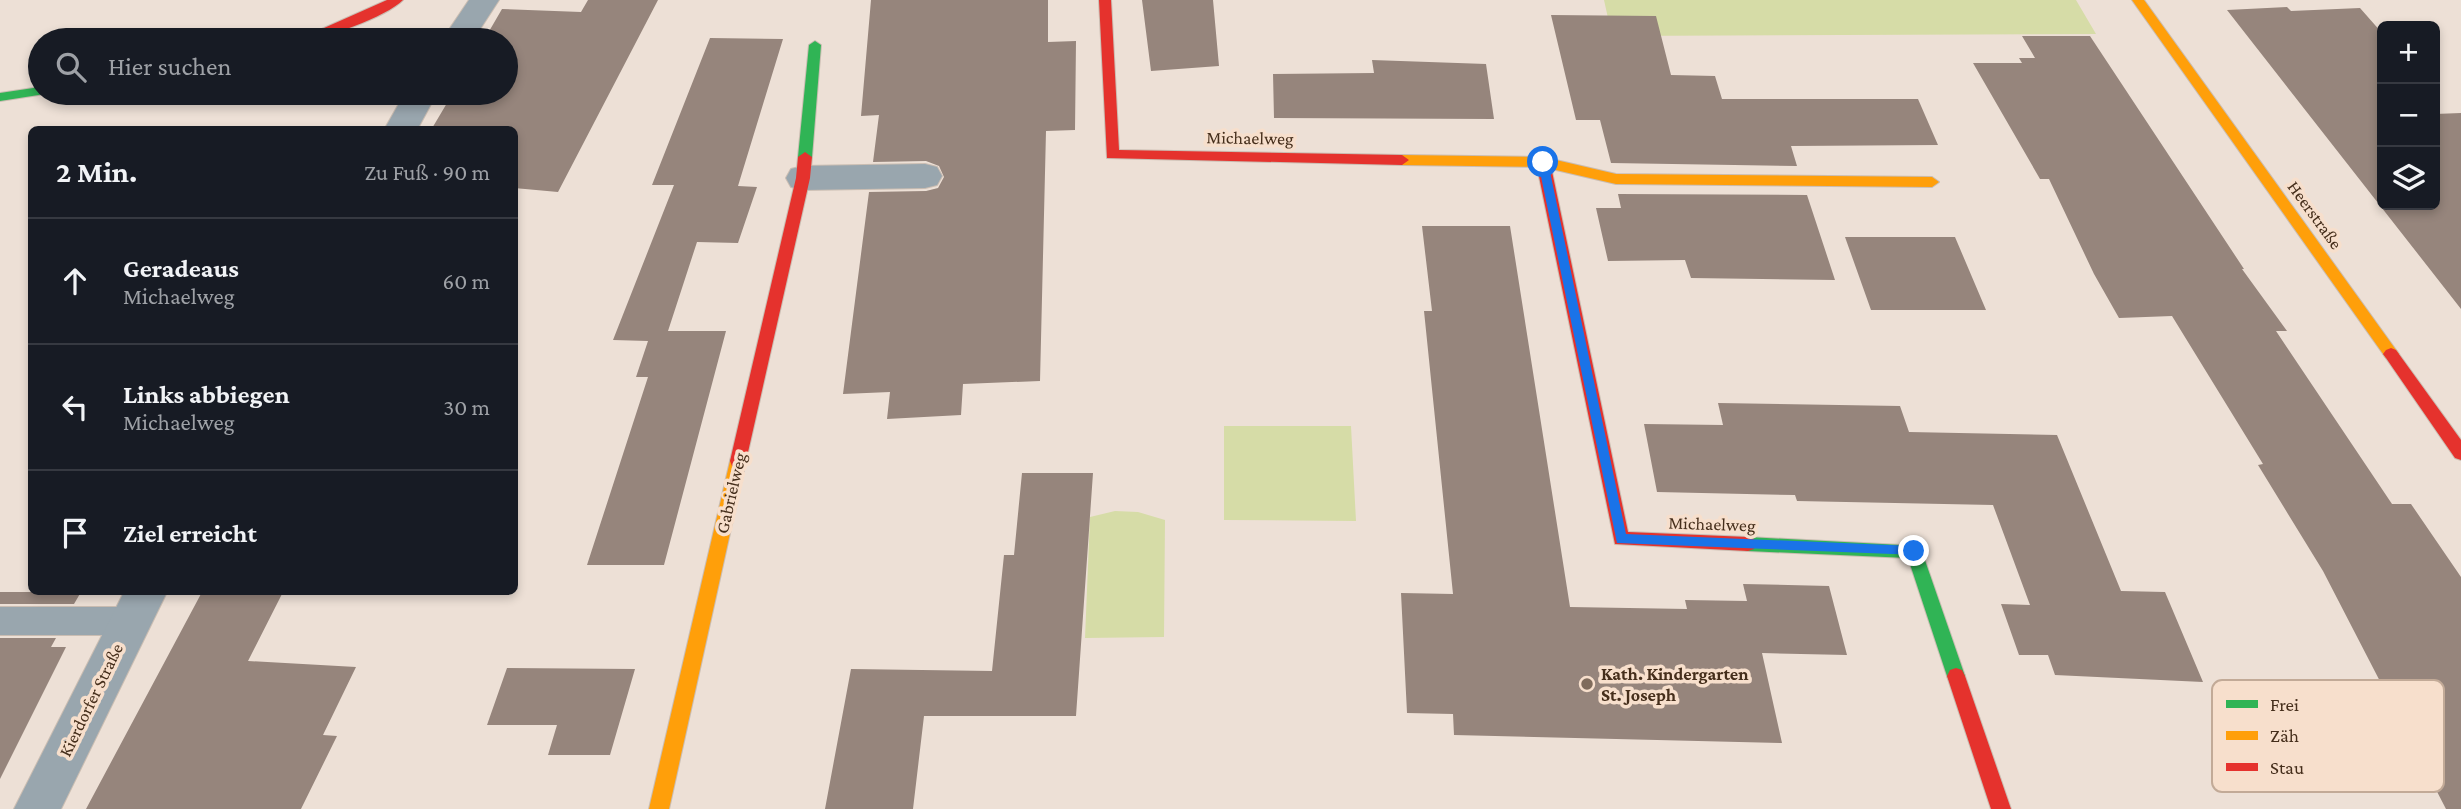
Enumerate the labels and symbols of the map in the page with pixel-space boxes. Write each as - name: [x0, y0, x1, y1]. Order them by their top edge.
- street label: Michaelweg: [1206, 127, 1294, 149]
- route start: [1527, 146, 1558, 177]
- street label: Heerstraße: [2284, 177, 2346, 253]
- street label: Gabrielweg: [712, 450, 750, 535]
- street label: Michaelweg: [1668, 512, 1756, 536]
- route end: [1898, 535, 1929, 566]
- street label: Kierdorfer Straße: [55, 640, 127, 760]
- place label: Kath. Kindergarten St. Joseph: [1601, 664, 1749, 705]
- marker: Kath. Kindergarten St. Joseph: [1579, 676, 1595, 692]
- legend: [2212, 680, 2444, 792]
- text: Frei: [2270, 694, 2299, 715]
- text: Zäh: [2270, 725, 2299, 746]
- text: Stau: [2270, 757, 2304, 778]

